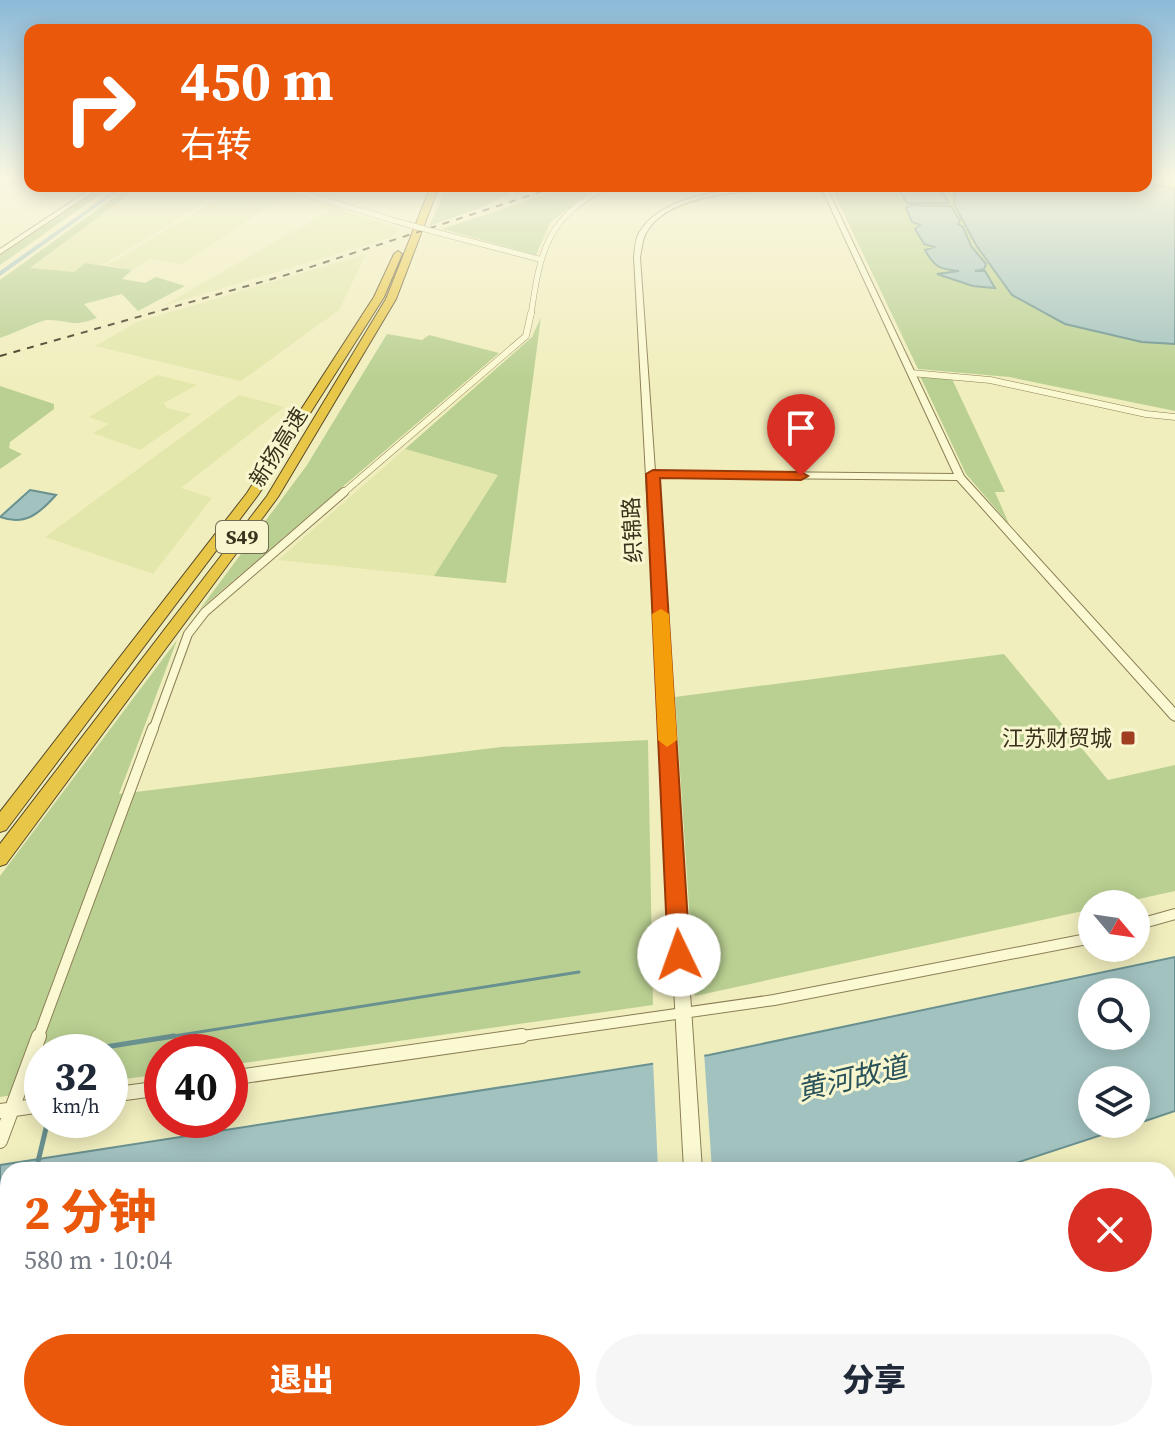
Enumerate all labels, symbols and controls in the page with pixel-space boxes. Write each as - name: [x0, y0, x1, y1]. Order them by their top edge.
- text: 450 m: [180, 42, 334, 119]
- icon: right: [48, 56, 152, 160]
- text: 右转: [180, 120, 252, 169]
- pin: [767, 394, 835, 476]
- street label: 新扬高速: [242, 402, 314, 492]
- icon: arrive: [779, 406, 823, 450]
- street label: 织锦路: [615, 496, 649, 564]
- road number: S49: [216, 521, 268, 553]
- place label: 江苏财贸城: [1002, 723, 1112, 753]
- marker: 江苏财贸城: [1119, 729, 1137, 747]
- north arrow: [1078, 890, 1150, 962]
- map controls: [1078, 890, 1150, 1138]
- position arrow: [637, 913, 721, 997]
- button: search: [1078, 978, 1150, 1050]
- speed limit sign: 40: [144, 1034, 248, 1138]
- water label: 黄河故道: [793, 1046, 915, 1109]
- text: 32: [54, 1049, 98, 1103]
- button: layers: [1078, 1066, 1150, 1138]
- text: km/h: [52, 1092, 100, 1120]
- text: 2 分钟: [24, 1179, 157, 1245]
- button: close: [1068, 1188, 1152, 1272]
- text: 580 m · 10:04: [24, 1242, 172, 1278]
- button: 退出: [24, 1334, 580, 1426]
- button: 分享: [596, 1334, 1152, 1426]

